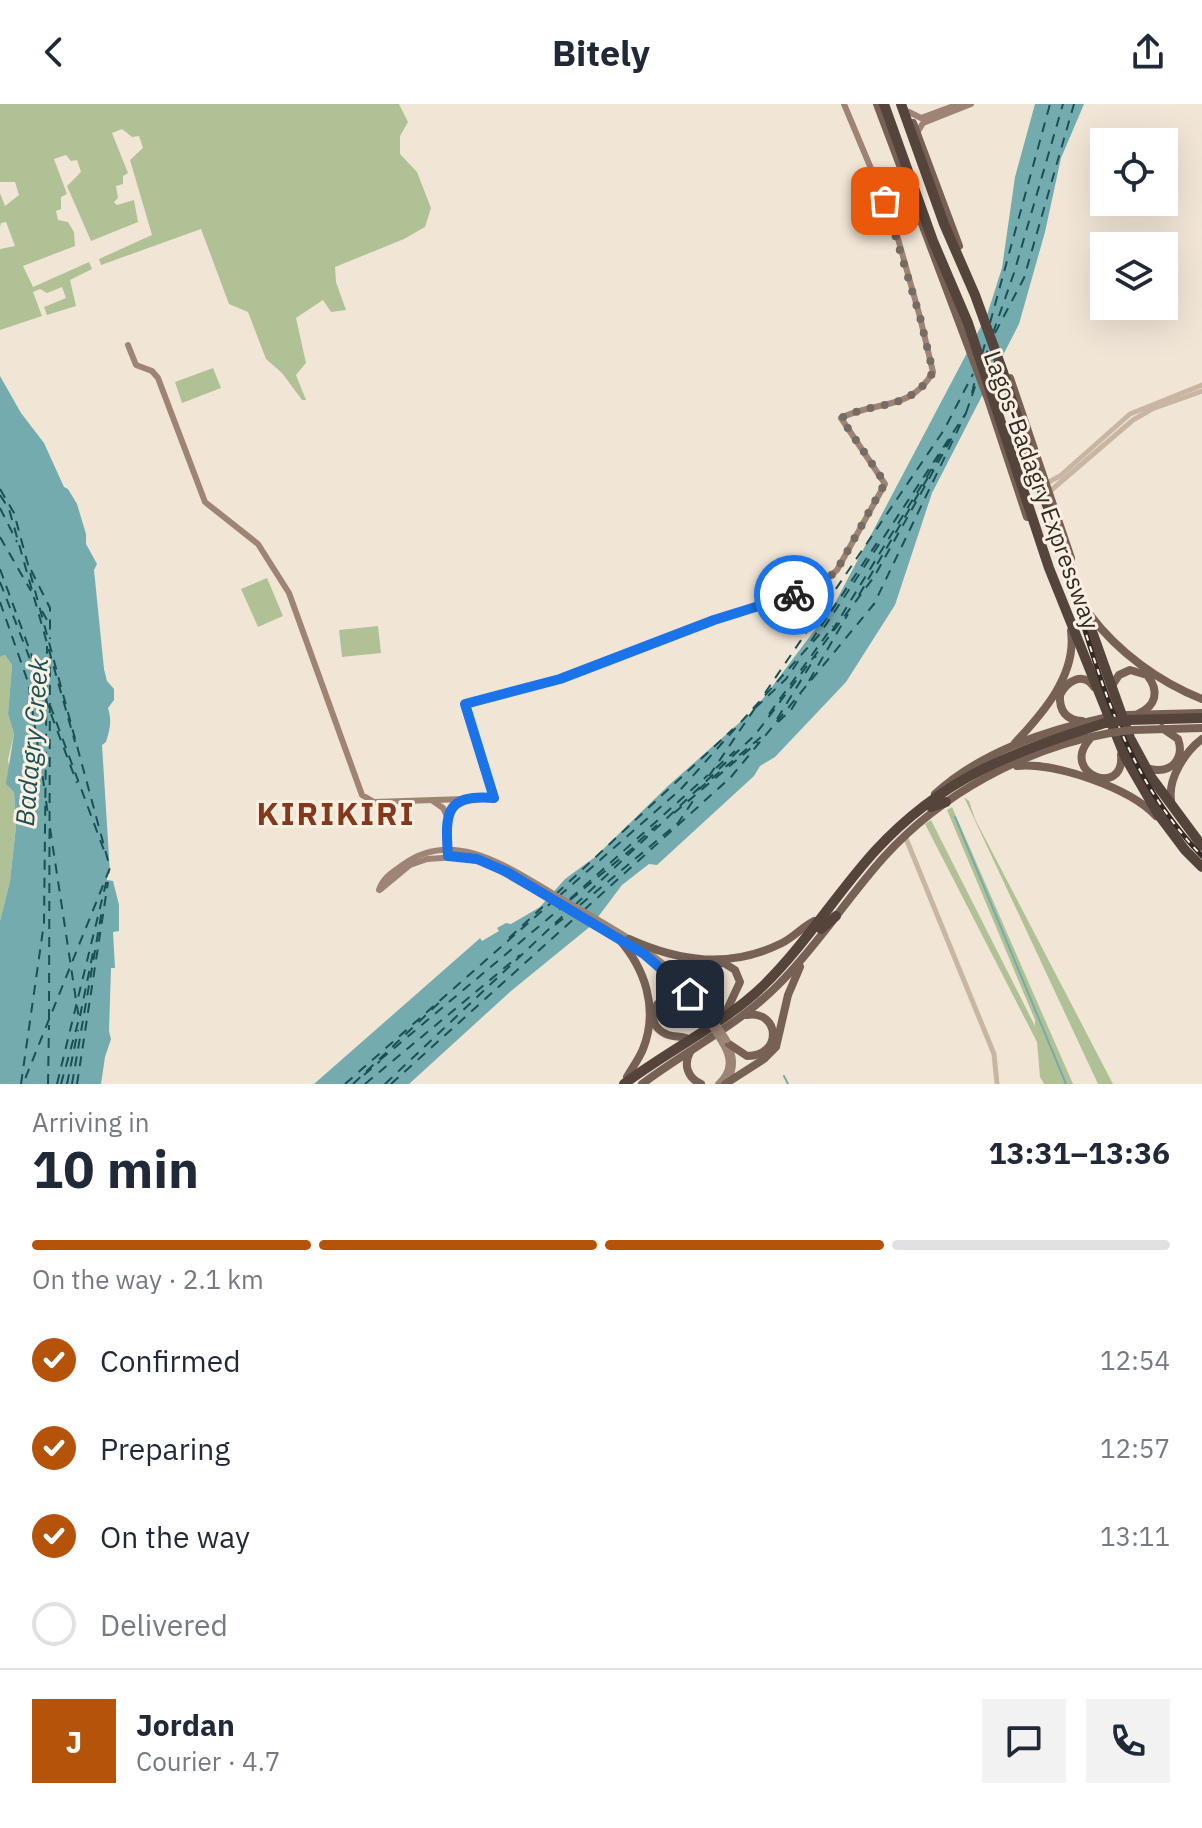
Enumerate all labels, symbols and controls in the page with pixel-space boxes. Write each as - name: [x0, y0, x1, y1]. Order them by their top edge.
- text: Bitely: [552, 29, 650, 76]
- icon: back: [32, 30, 76, 74]
- icon: share: [1126, 30, 1170, 74]
- map controls: [1090, 128, 1178, 320]
- button: locate: [1090, 128, 1178, 216]
- pin: [851, 167, 919, 235]
- icon: bag: [863, 179, 907, 223]
- button: layers: [1090, 232, 1178, 320]
- street label: Lagos-Badagry Expressway: [977, 346, 1107, 634]
- courier: [754, 555, 834, 635]
- icon: bike: [772, 573, 816, 617]
- water label: Badagry Creek: [7, 656, 55, 827]
- district label: KIRIKIRI: [257, 792, 415, 834]
- pin: [656, 960, 724, 1028]
- icon: home: [668, 972, 712, 1016]
- text: Arriving in: [32, 1105, 149, 1139]
- text: 13:31–13:36: [989, 1133, 1170, 1172]
- text: 10 min: [32, 1135, 199, 1202]
- text: On the way · 2.1 km: [32, 1262, 264, 1296]
- icon: check: [32, 1338, 76, 1382]
- text: Confirmed: [100, 1341, 241, 1380]
- text: 12:54: [1100, 1343, 1170, 1377]
- icon: check: [32, 1426, 76, 1470]
- text: Preparing: [100, 1429, 230, 1468]
- text: 12:57: [1100, 1431, 1170, 1465]
- icon: check: [32, 1514, 76, 1558]
- text: On the way: [100, 1517, 250, 1556]
- text: 13:11: [1100, 1519, 1170, 1553]
- text: Delivered: [100, 1605, 228, 1644]
- button: chat: [982, 1699, 1066, 1783]
- button: phone: [1086, 1699, 1170, 1783]
- text: Jordan: [136, 1705, 235, 1744]
- text: J: [66, 1722, 82, 1761]
- text: Courier · 4.7: [136, 1744, 280, 1778]

